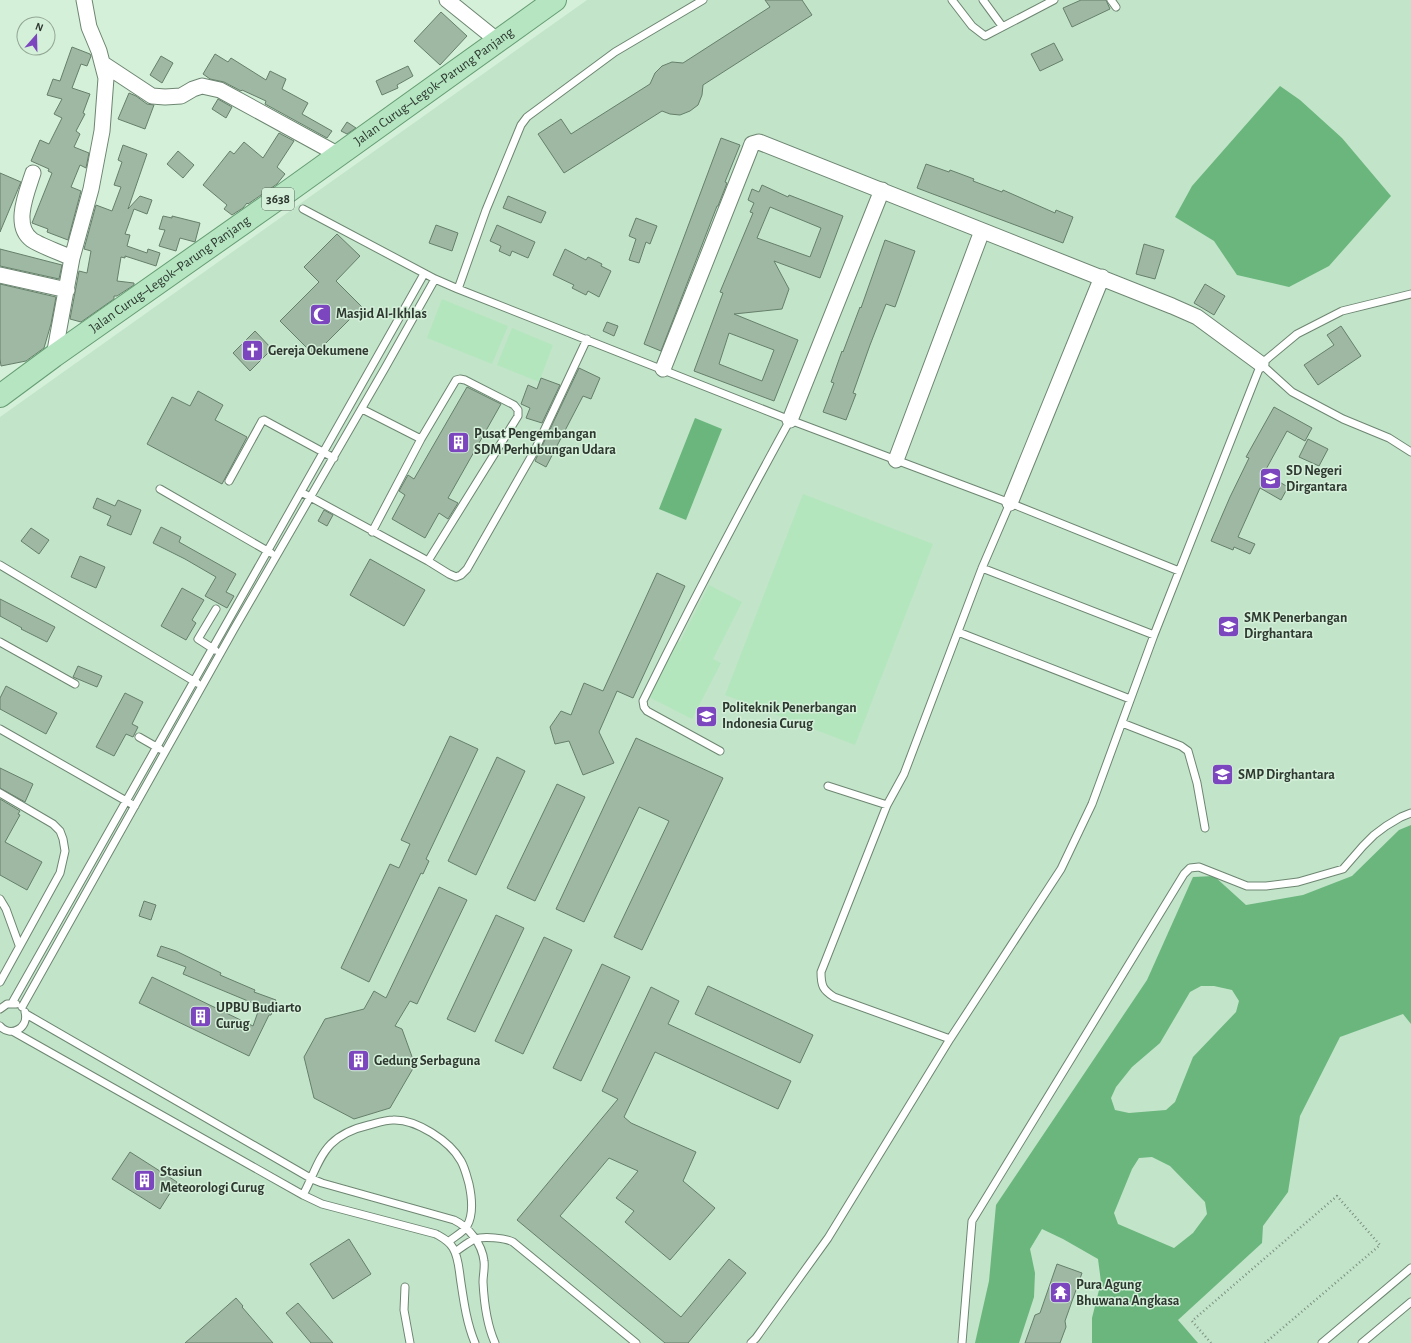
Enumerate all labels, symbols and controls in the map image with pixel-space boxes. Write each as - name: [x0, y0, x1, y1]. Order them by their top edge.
- north arrow: [16, 16, 56, 56]
- text: N: [34, 21, 45, 34]
- street label: Jalan Curug–Legok–Parung Panjang: [352, 25, 516, 148]
- road number: 3638: [262, 188, 294, 210]
- street label: Jalan Curug–Legok–Parung Panjang: [87, 213, 253, 335]
- mosque icon: Masjid Al-Ikhlas: [308, 301, 334, 327]
- place label: Masjid Al-Ikhlas: [336, 307, 427, 321]
- church icon: Gereja Oekumene: [239, 338, 265, 364]
- place label: Gereja Oekumene: [268, 344, 369, 358]
- place label: Pusat Pengembangan SDM Perhubungan Udara: [474, 427, 616, 457]
- building icon: Pusat Pengembangan SDM Perhubungan Udara: [445, 429, 471, 455]
- place label: SD Negeri Dirgantara: [1286, 464, 1348, 494]
- school or university icon: SD Negeri Dirgantara: [1257, 466, 1283, 492]
- place label: SMK Penerbangan Dirghantara: [1244, 611, 1347, 641]
- school or university icon: SMK Penerbangan Dirghantara: [1216, 613, 1242, 639]
- place label: Politeknik Penerbangan Indonesia Curug: [722, 701, 857, 731]
- school or university icon: Politeknik Penerbangan Indonesia Curug: [693, 703, 719, 729]
- school or university icon: SMP Dirghantara: [1209, 762, 1235, 788]
- place label: SMP Dirghantara: [1238, 768, 1335, 782]
- place label: UPBU Budiarto Curug: [216, 1001, 301, 1031]
- building icon: UPBU Budiarto Curug: [188, 1003, 214, 1029]
- building icon: Gedung Serbaguna: [346, 1048, 372, 1074]
- place label: Gedung Serbaguna: [374, 1054, 481, 1068]
- place label: Stasiun Meteorologi Curug: [160, 1165, 265, 1195]
- building icon: Stasiun Meteorologi Curug: [132, 1167, 158, 1193]
- place label: Pura Agung Bhuwana Angkasa: [1076, 1278, 1180, 1308]
- temple icon: Pura Agung Bhuwana Angkasa: [1048, 1280, 1074, 1306]

